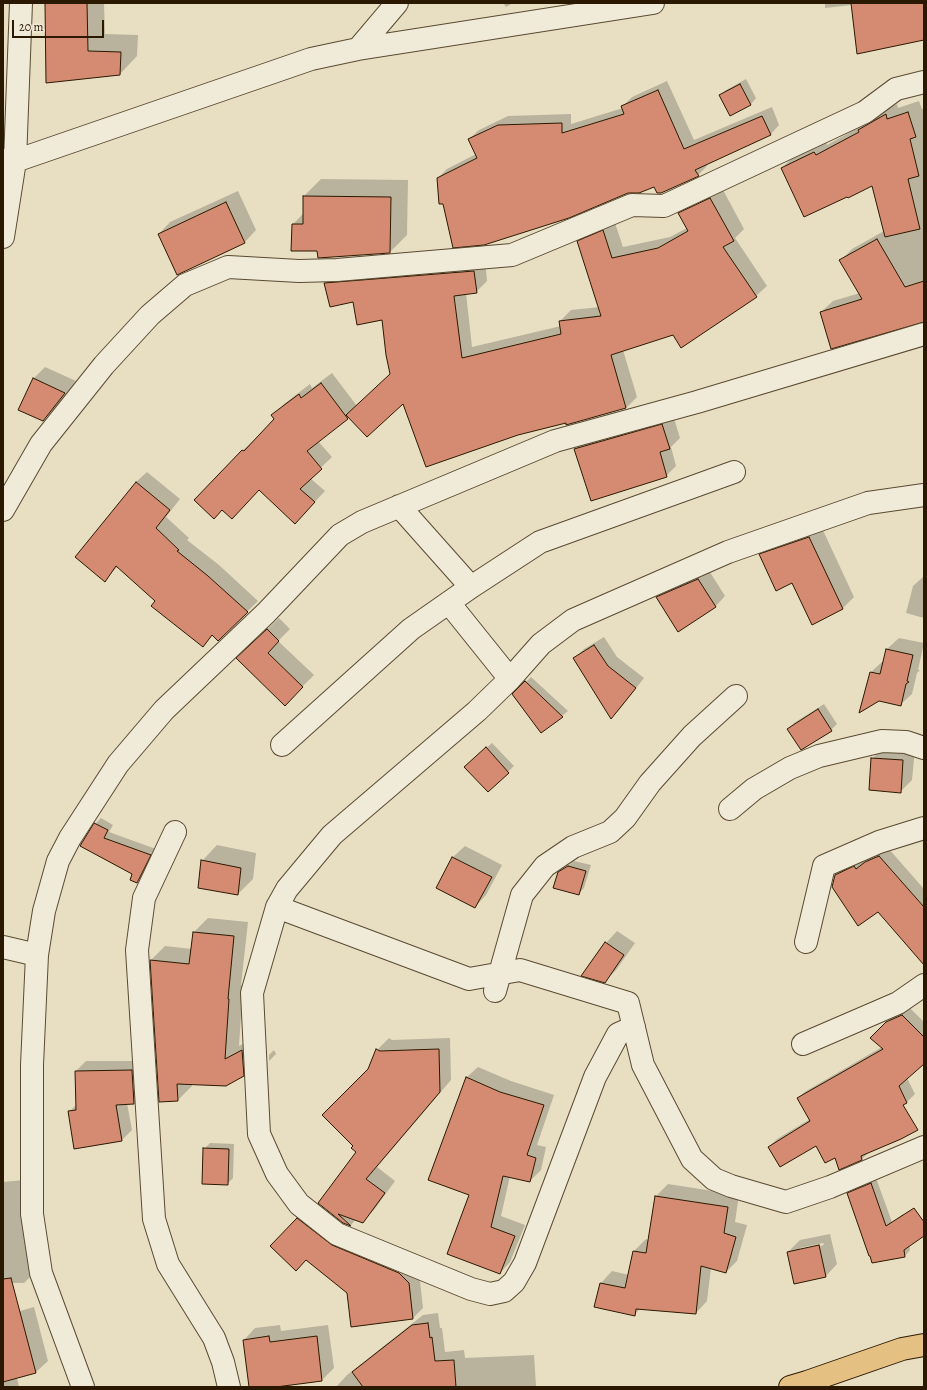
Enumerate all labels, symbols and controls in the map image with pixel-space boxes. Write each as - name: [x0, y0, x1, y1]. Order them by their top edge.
- scale bar: [14, 12, 106, 38]
- text: 20 m: [19, 19, 43, 35]

